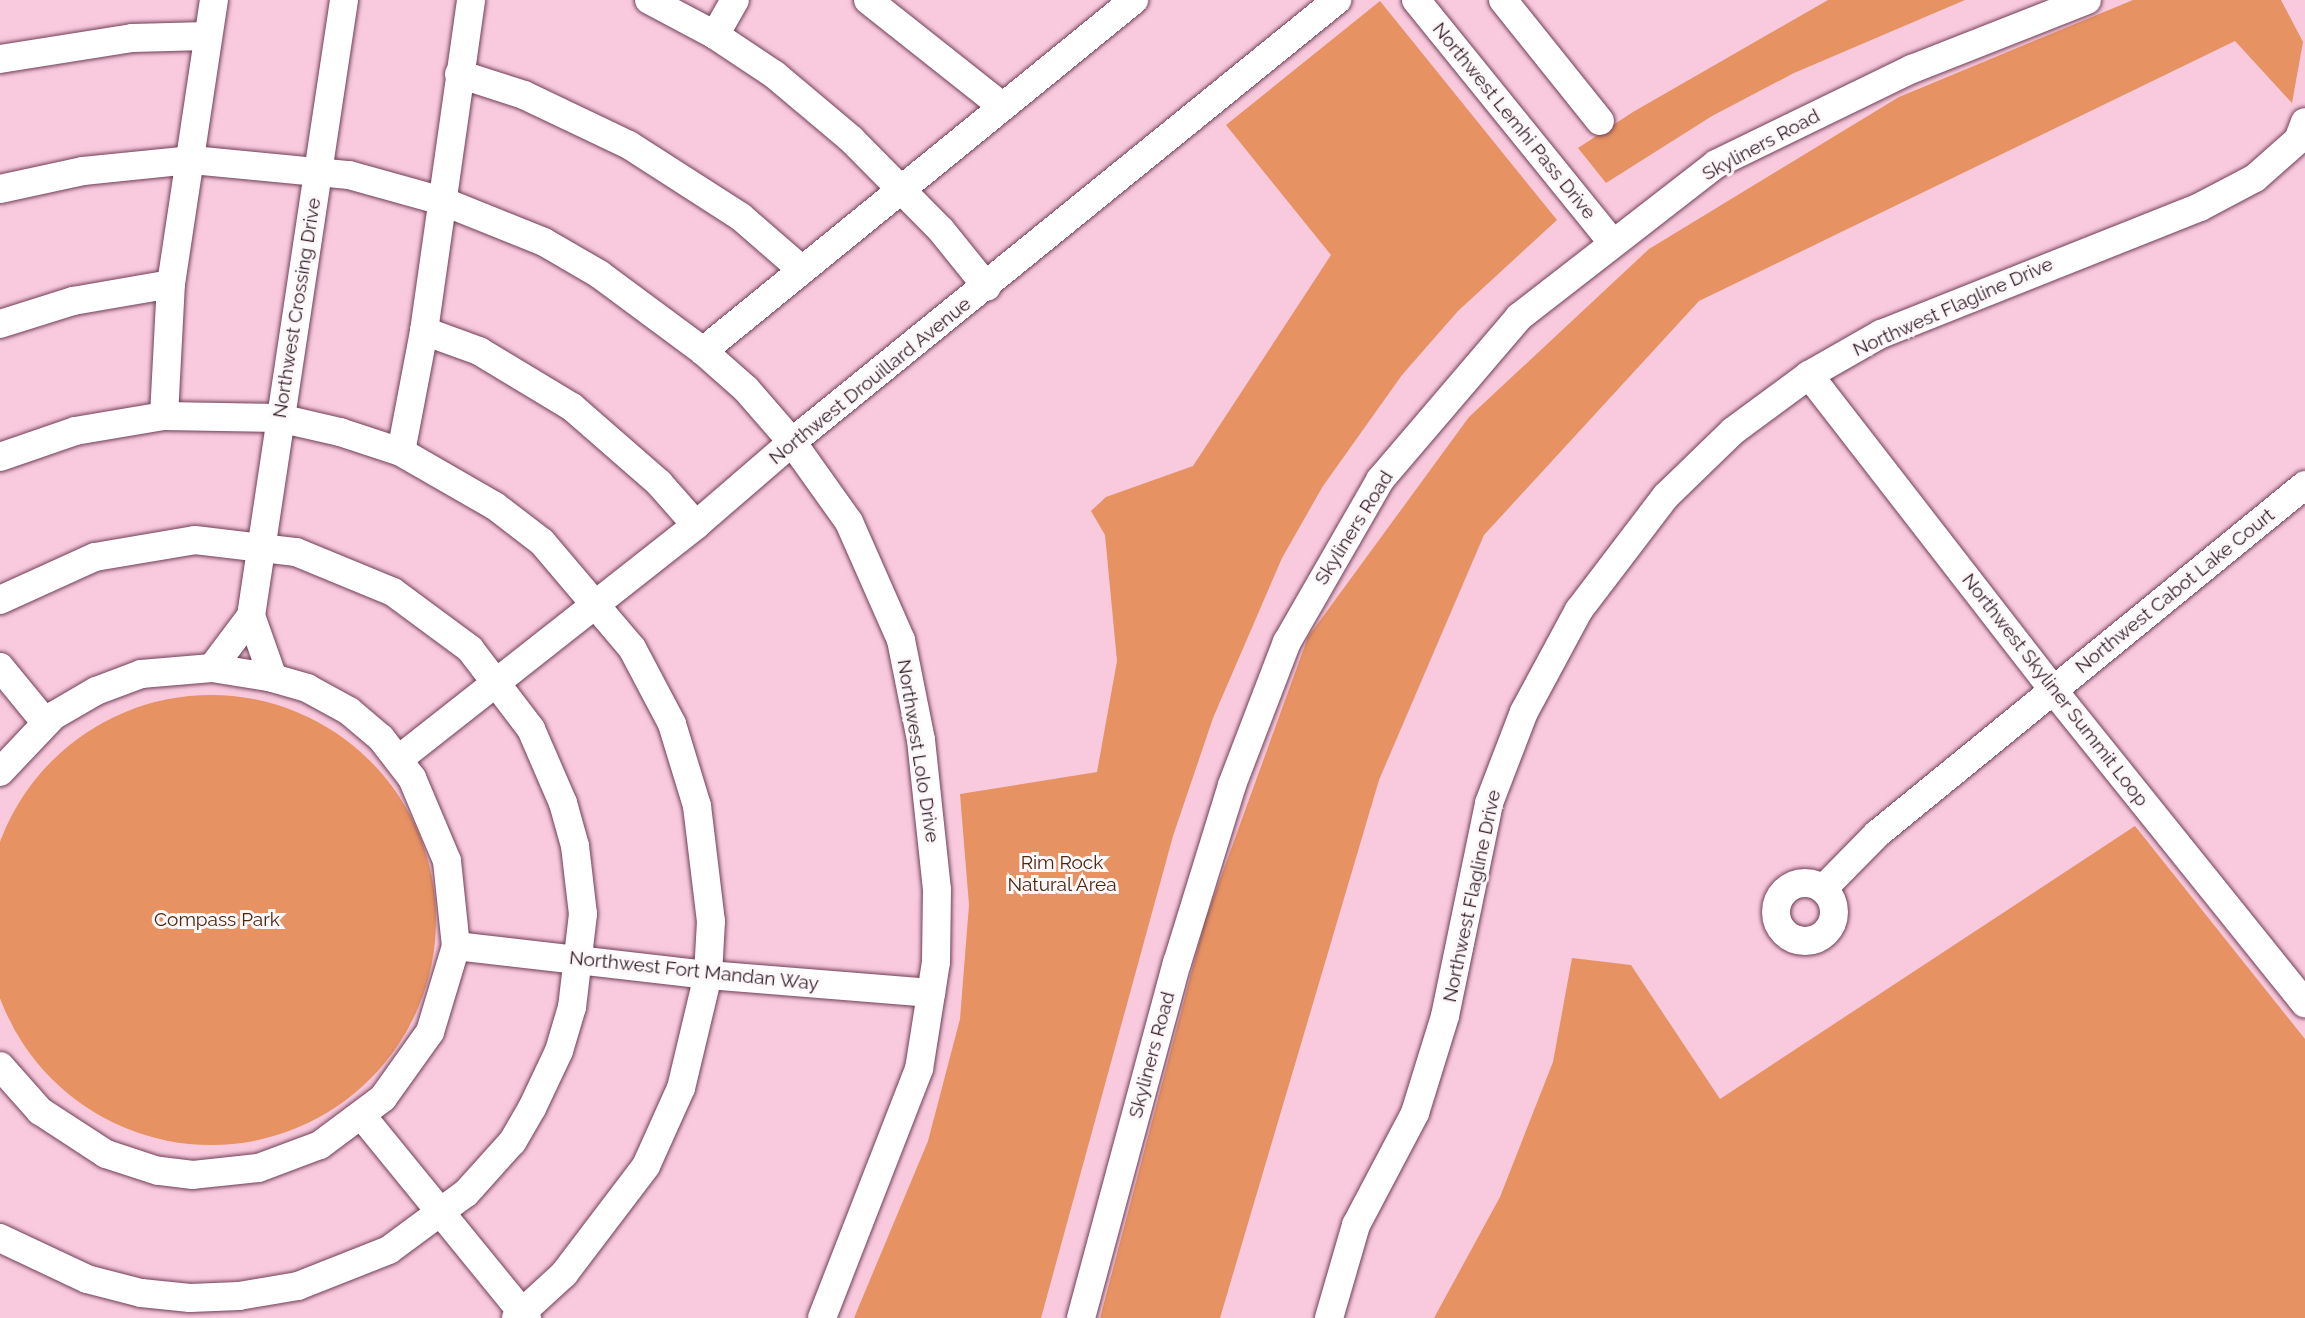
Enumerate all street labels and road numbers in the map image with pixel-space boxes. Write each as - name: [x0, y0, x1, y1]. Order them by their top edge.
- street label: Northwest Lemhi Pass Drive: [1428, 18, 1600, 224]
- street label: Skyliners Road: [1698, 104, 1824, 186]
- street label: Northwest Crossing Drive: [268, 196, 326, 420]
- street label: Northwest Flagline Drive: [1849, 253, 2057, 361]
- street label: Northwest Drouillard Avenue: [764, 292, 976, 470]
- street label: Skyliners Road: [1310, 467, 1398, 589]
- street label: Northwest Cabot Lake Court: [2071, 504, 2279, 678]
- street label: Northwest Skyliner Summit Loop: [1957, 569, 2153, 811]
- street label: Northwest Lolo Drive: [892, 658, 944, 844]
- street label: Northwest Flagline Drive: [1438, 788, 1506, 1004]
- street label: Northwest Fort Mandan Way: [568, 947, 820, 995]
- street label: Skyliners Road: [1124, 989, 1180, 1121]

